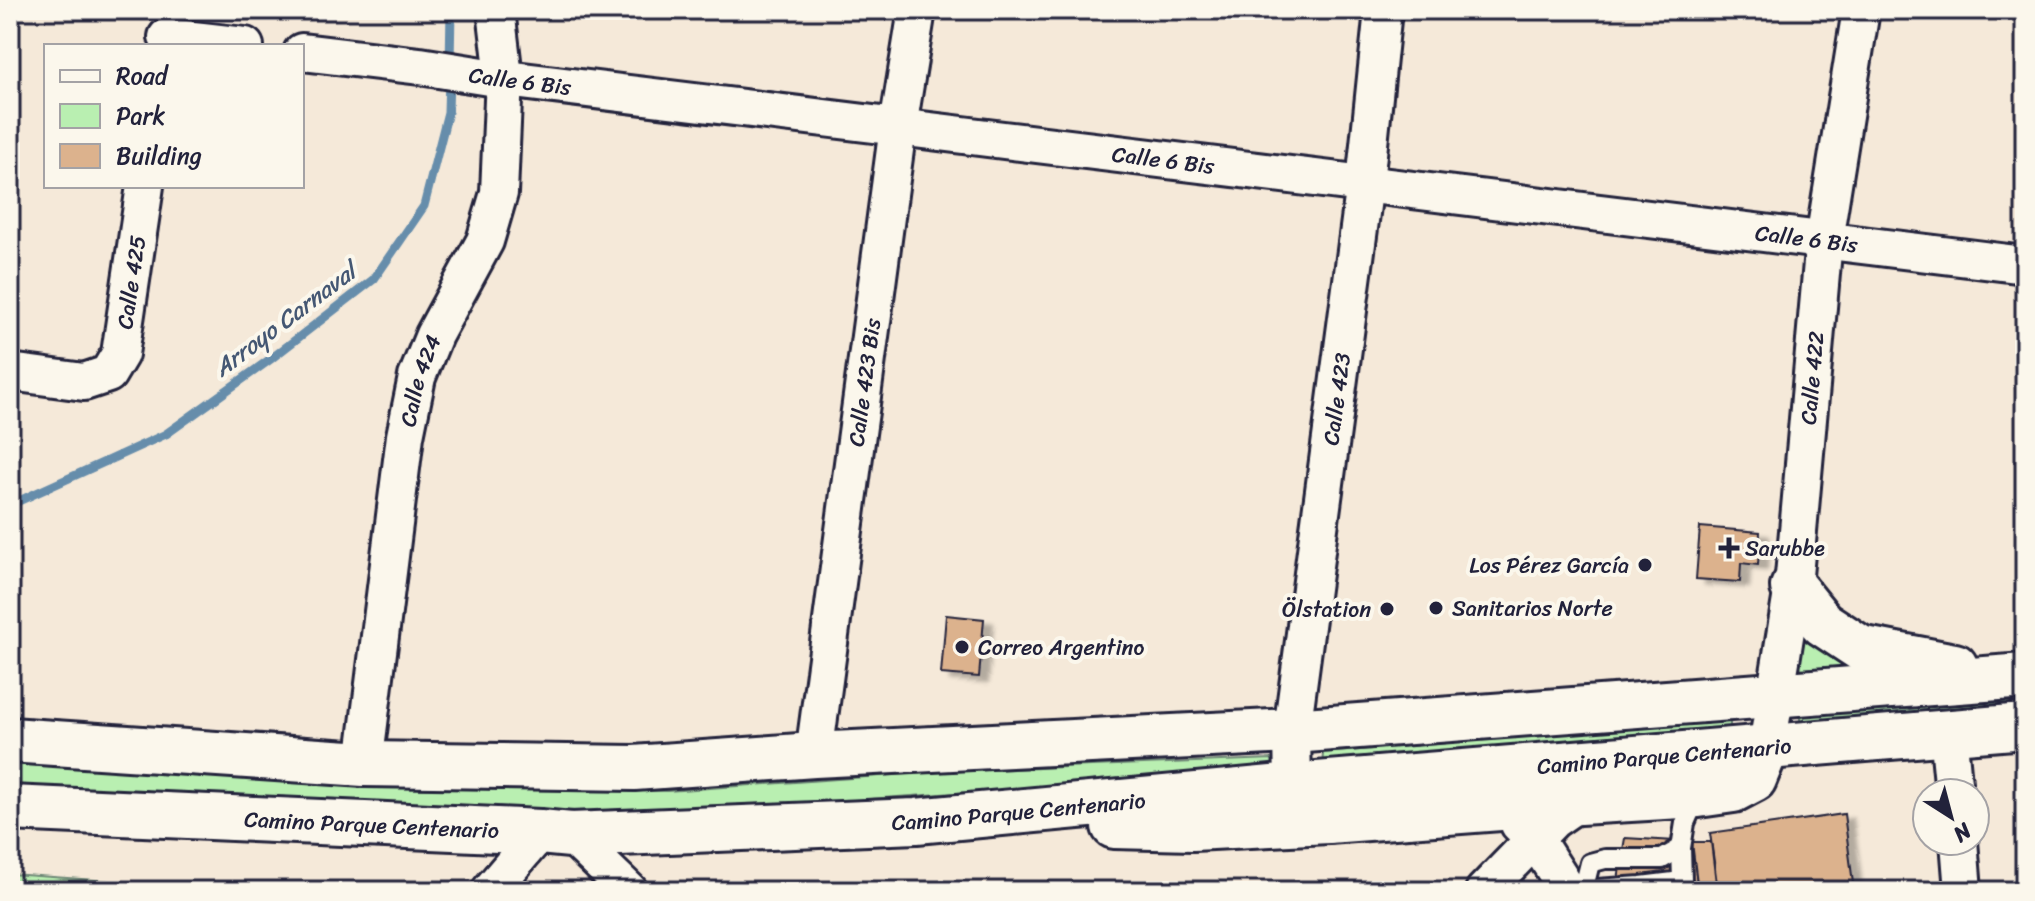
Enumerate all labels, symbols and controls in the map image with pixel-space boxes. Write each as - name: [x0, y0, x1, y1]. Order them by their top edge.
- legend: [44, 44, 304, 188]
- text: Road: [116, 55, 170, 97]
- street label: Calle 6 Bis: [466, 55, 574, 106]
- text: Park: [116, 95, 165, 137]
- street label: Calle 6 Bis: [1110, 134, 1217, 185]
- text: Building: [116, 135, 202, 177]
- street label: Calle 6 Bis: [1753, 213, 1861, 264]
- street label: Calle 425: [104, 233, 157, 332]
- water label: Arroyo Carnaval: [204, 249, 370, 389]
- street label: Calle 423 Bis: [836, 315, 892, 449]
- street label: Calle 424: [388, 328, 452, 430]
- street label: Calle 422: [1788, 329, 1835, 426]
- street label: Calle 423: [1311, 350, 1362, 448]
- place label: Sarubbe: [1745, 529, 1825, 568]
- marker: Sarubbe: [1720, 539, 1738, 557]
- place label: Los Pérez García: [1469, 546, 1629, 585]
- marker: Los Pérez García: [1636, 556, 1654, 574]
- place label: Sanitarios Norte: [1452, 589, 1613, 628]
- place label: Ölstation: [1282, 590, 1371, 629]
- marker: Sanitarios Norte: [1427, 599, 1445, 617]
- marker: Ölstation: [1378, 600, 1396, 618]
- place label: Correo Argentino: [978, 628, 1144, 667]
- marker: Correo Argentino: [953, 638, 971, 656]
- street label: Camino Parque Centenario: [1536, 726, 1793, 785]
- north arrow: [1911, 777, 1991, 857]
- street label: Camino Parque Centenario: [891, 780, 1147, 841]
- street label: Camino Parque Centenario: [243, 799, 500, 850]
- text: N: [1944, 812, 1981, 853]

